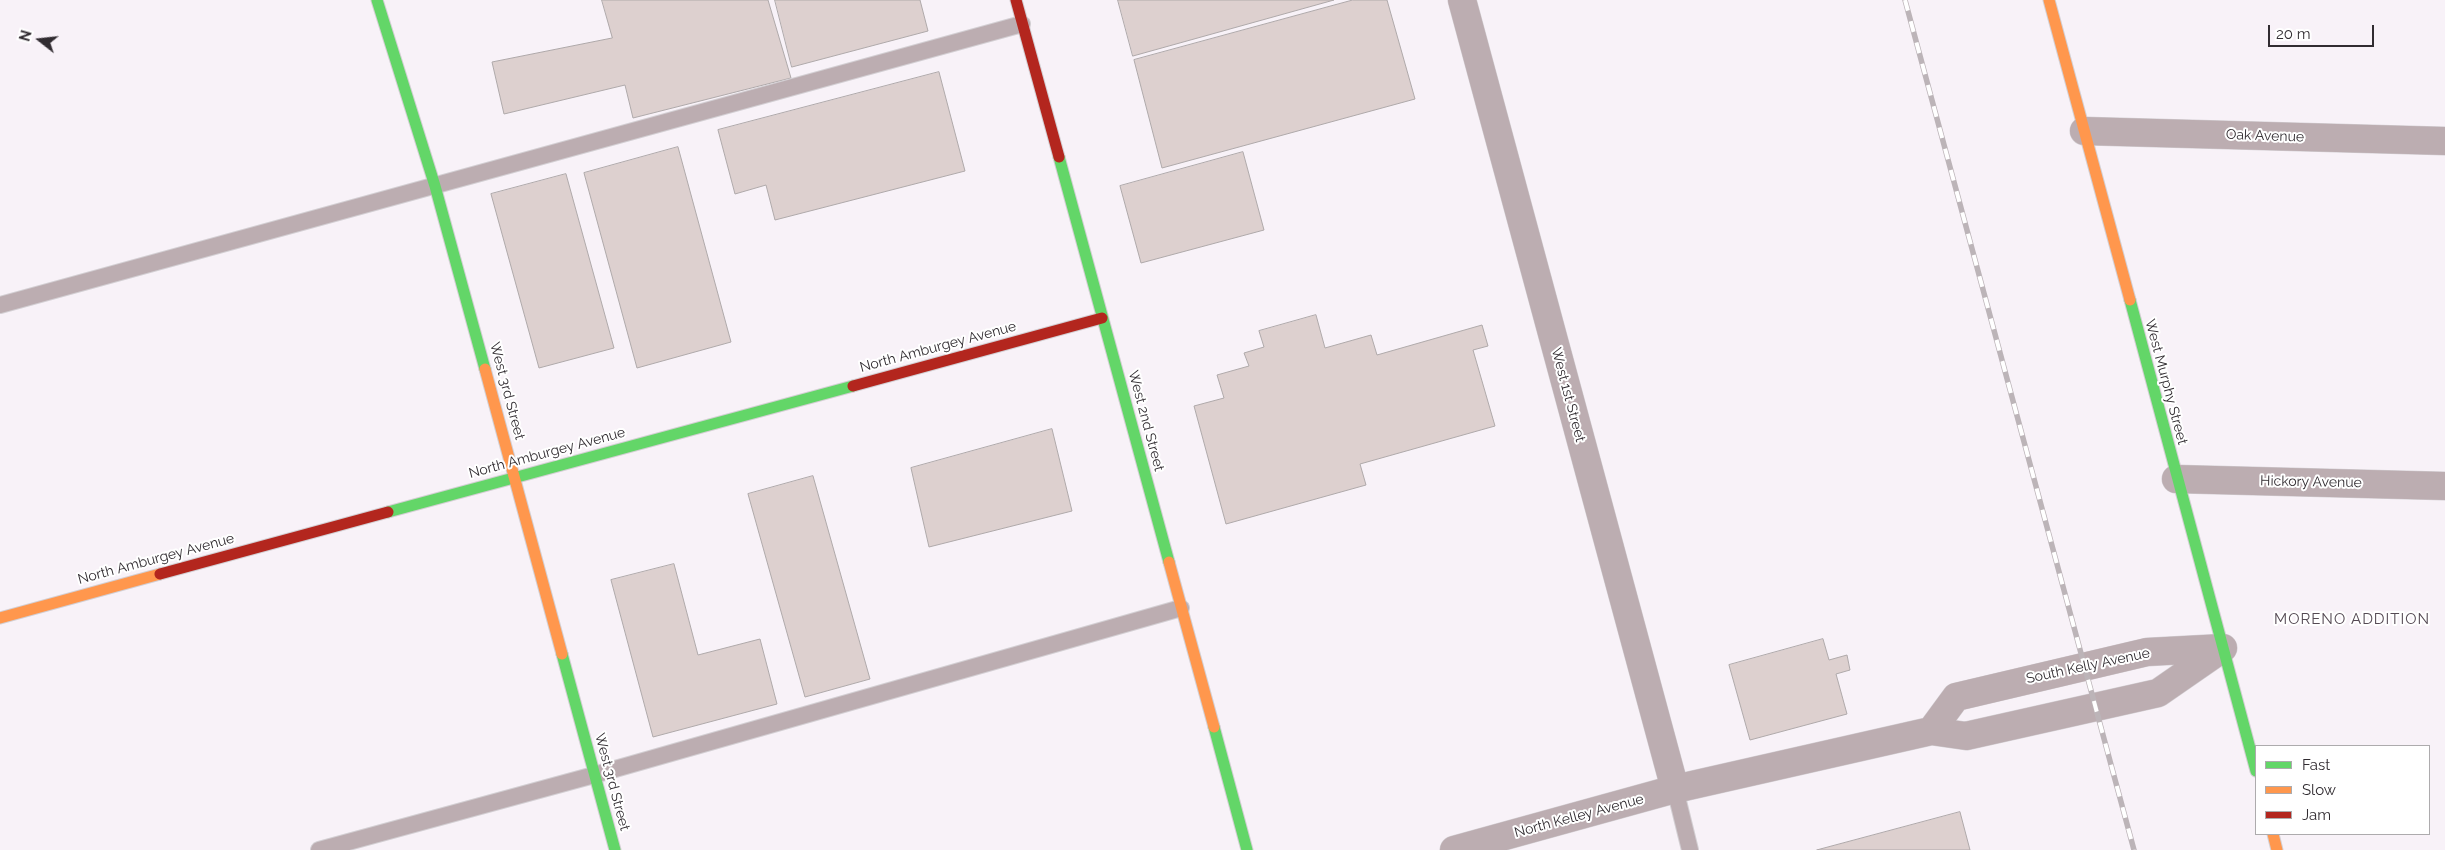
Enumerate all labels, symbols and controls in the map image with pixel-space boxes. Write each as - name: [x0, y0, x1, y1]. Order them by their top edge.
- north arrow: [15, 15, 65, 65]
- scale bar: [2270, 15, 2376, 47]
- text: 20 m: [2276, 25, 2311, 43]
- text: N: [16, 29, 35, 43]
- street label: Oak Avenue: [2226, 126, 2304, 146]
- street label: West Murphy Street: [2141, 317, 2191, 447]
- street label: North Amburgey Avenue: [858, 318, 1018, 376]
- street label: West 3rd Street: [486, 340, 528, 442]
- street label: West 1st Street: [1547, 346, 1589, 444]
- street label: West 2nd Street: [1124, 369, 1168, 473]
- street label: North Amburgey Avenue: [467, 424, 627, 482]
- street label: Hickory Avenue: [2260, 473, 2362, 491]
- street label: North Amburgey Avenue: [76, 530, 236, 588]
- district label: MORENO ADDITION: [2272, 610, 2432, 628]
- street label: South Kelly Avenue: [2025, 645, 2151, 687]
- street label: West 3rd Street: [591, 731, 633, 833]
- legend: [2255, 745, 2430, 835]
- text: Fast: [2302, 756, 2330, 774]
- text: Slow: [2302, 781, 2336, 799]
- street label: North Kelley Avenue: [1513, 791, 1645, 841]
- text: Jam: [2302, 806, 2331, 824]

